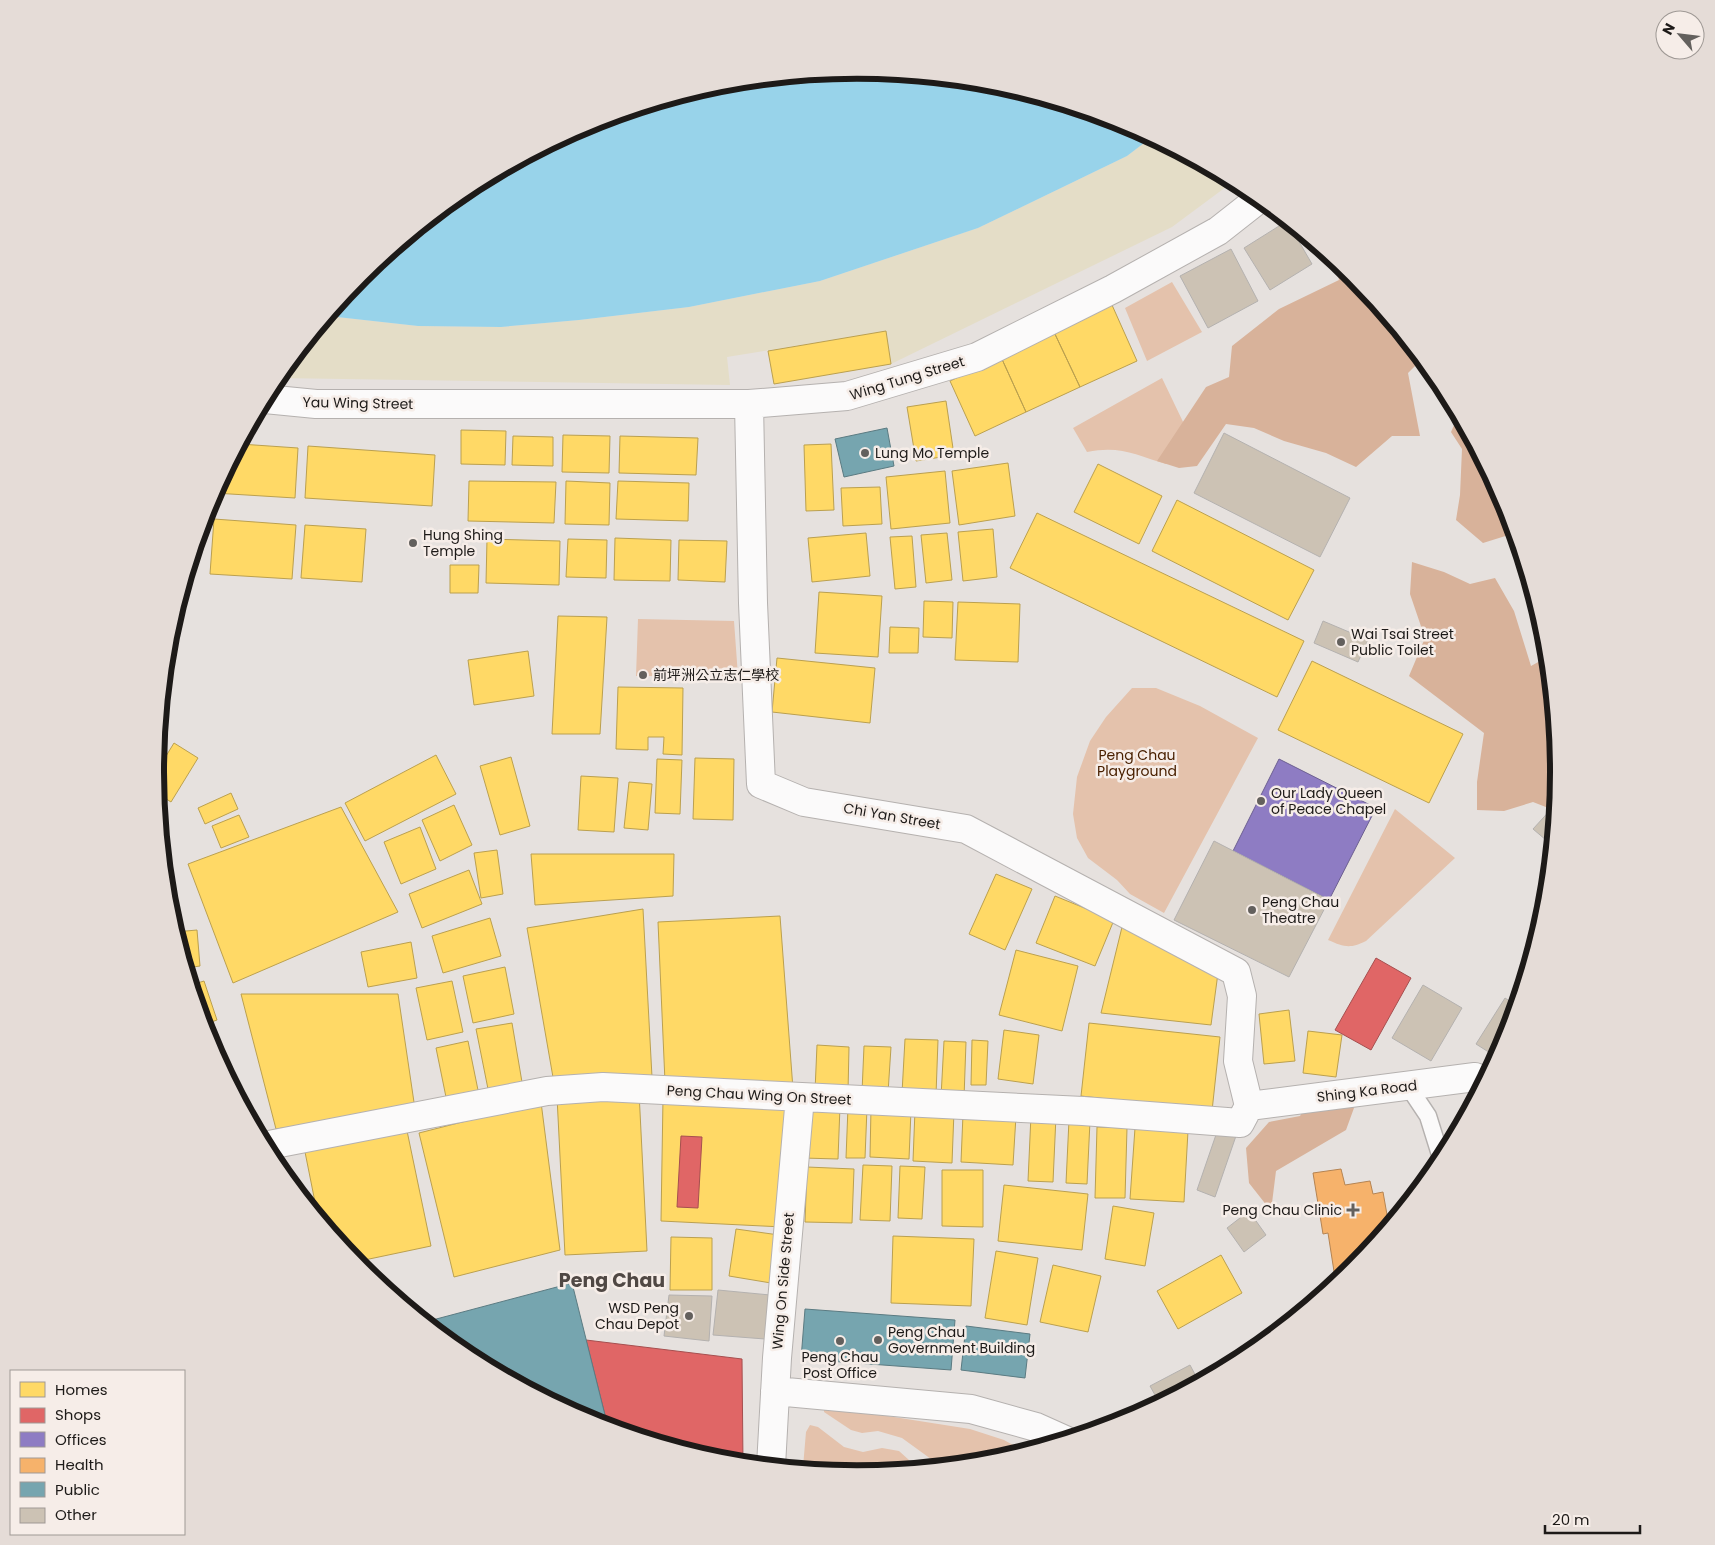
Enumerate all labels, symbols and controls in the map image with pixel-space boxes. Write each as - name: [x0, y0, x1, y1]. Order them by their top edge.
- north arrow: [1655, 10, 1705, 60]
- text: N: [1657, 20, 1680, 38]
- street label: Wing Tung Street: [847, 351, 967, 405]
- street label: Yau Wing Street: [303, 392, 413, 414]
- place label: Lung Mo Temple: [875, 443, 990, 463]
- marker: Lung Mo Temple: [859, 447, 871, 459]
- place label: Hung Shing Temple: [423, 525, 503, 561]
- marker: Hung Shing Temple: [407, 537, 419, 549]
- place label: Wai Tsai Street Public Toilet: [1351, 624, 1454, 660]
- marker: Wai Tsai Street Public Toilet: [1335, 636, 1347, 648]
- place label: 前坪洲公立志仁學校: [653, 665, 779, 685]
- marker: 前坪洲公立志仁學校: [637, 669, 649, 681]
- park label: Peng Chau Playground: [1097, 745, 1177, 781]
- place label: Our Lady Queen of Peace Chapel: [1271, 783, 1386, 819]
- marker: Our Lady Queen of Peace Chapel: [1255, 795, 1267, 807]
- street label: Chi Yan Street: [842, 798, 942, 834]
- place label: Peng Chau Theatre: [1262, 892, 1339, 928]
- marker: Peng Chau Theatre: [1246, 904, 1258, 916]
- street label: Shing Ka Road: [1316, 1075, 1418, 1107]
- street label: Peng Chau Wing On Street: [666, 1080, 852, 1110]
- place label: Peng Chau Clinic: [1223, 1200, 1342, 1220]
- marker: Peng Chau Clinic: [1346, 1203, 1360, 1217]
- street label: Wing On Side Street: [767, 1212, 799, 1350]
- district label: Peng Chau: [559, 1267, 665, 1294]
- place label: WSD Peng Chau Depot: [595, 1298, 679, 1334]
- marker: WSD Peng Chau Depot: [683, 1310, 695, 1322]
- place label: Peng Chau Government Building: [888, 1322, 1035, 1358]
- marker: Peng Chau Government Building: [872, 1334, 884, 1346]
- marker: Peng Chau Post Office: [834, 1335, 846, 1347]
- place label: Peng Chau Post Office: [801, 1347, 879, 1383]
- legend: [10, 1370, 185, 1535]
- text: Homes: [55, 1379, 108, 1400]
- text: Shops: [55, 1404, 101, 1425]
- text: Offices: [55, 1429, 107, 1450]
- text: Health: [55, 1454, 104, 1475]
- text: Public: [55, 1479, 100, 1500]
- scale bar: [1545, 1502, 1640, 1534]
- text: Other: [55, 1504, 97, 1525]
- text: 20 m: [1552, 1509, 1590, 1530]

